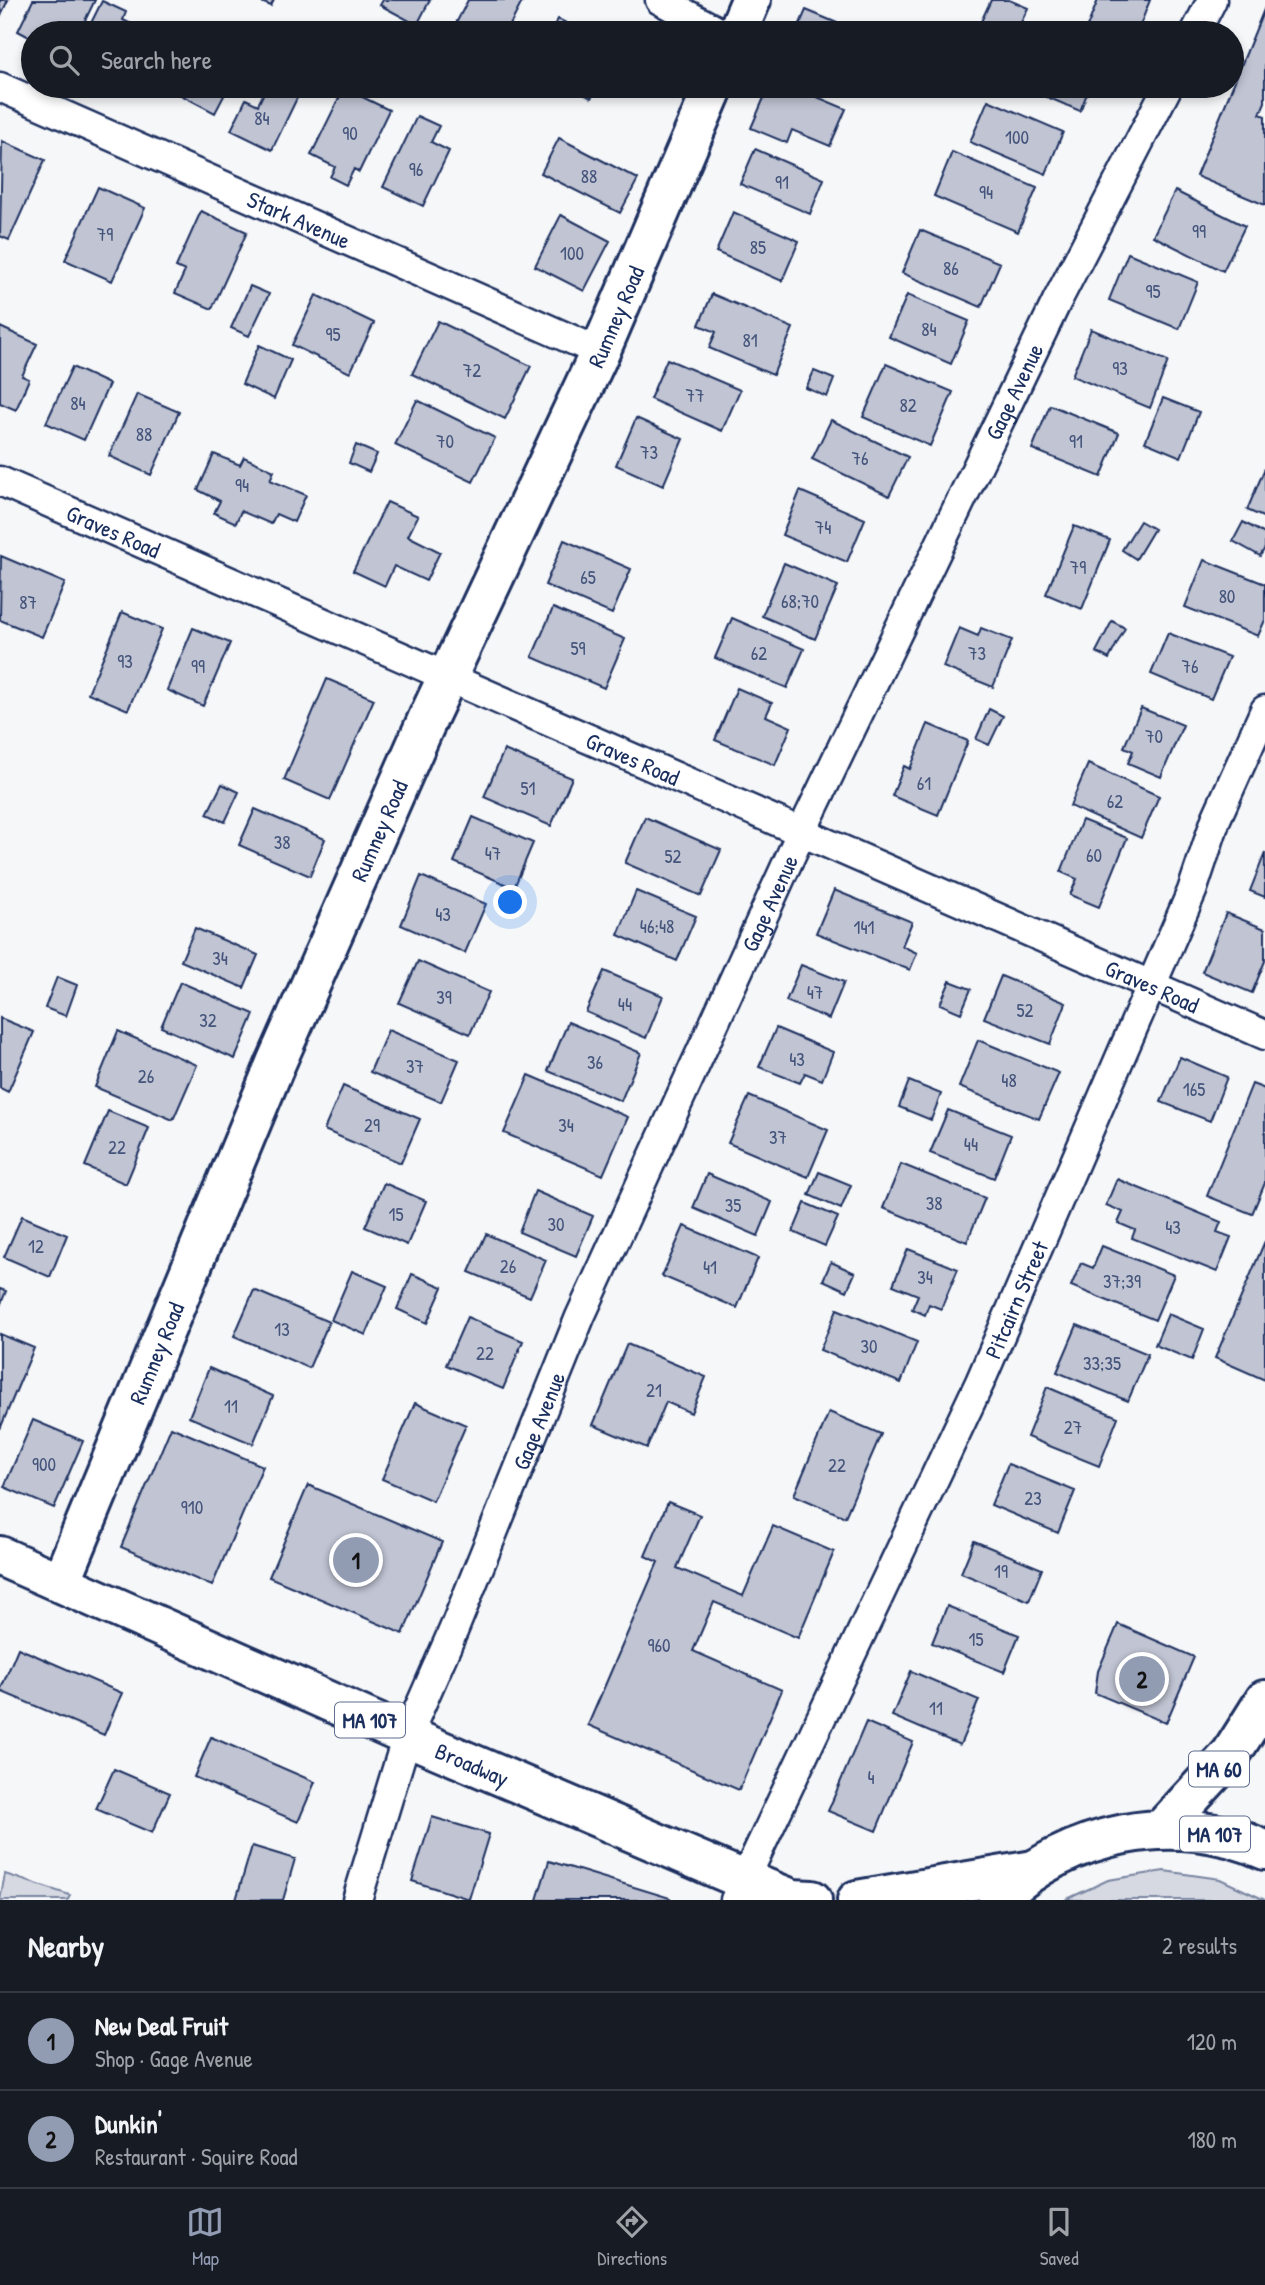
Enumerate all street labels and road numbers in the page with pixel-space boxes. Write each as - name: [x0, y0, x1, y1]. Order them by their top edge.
- street label: Stark Avenue: [243, 183, 356, 255]
- street label: Rumney Road: [580, 261, 651, 372]
- street label: Gage Avenue: [977, 338, 1050, 445]
- street label: Graves Road: [62, 497, 165, 565]
- street label: Graves Road: [581, 724, 685, 792]
- street label: Rumney Road: [343, 775, 414, 886]
- street label: Gage Avenue: [734, 850, 805, 956]
- street label: Graves Road: [1101, 952, 1204, 1020]
- street label: Pitcairn Street: [977, 1235, 1055, 1363]
- street label: Rumney Road: [121, 1297, 191, 1409]
- street label: Gage Avenue: [504, 1367, 572, 1474]
- road number: MA 107: [335, 1702, 405, 1738]
- street label: Broadway: [431, 1734, 514, 1793]
- road number: MA 60: [1189, 1752, 1249, 1786]
- road number: MA 107: [1180, 1816, 1250, 1852]

